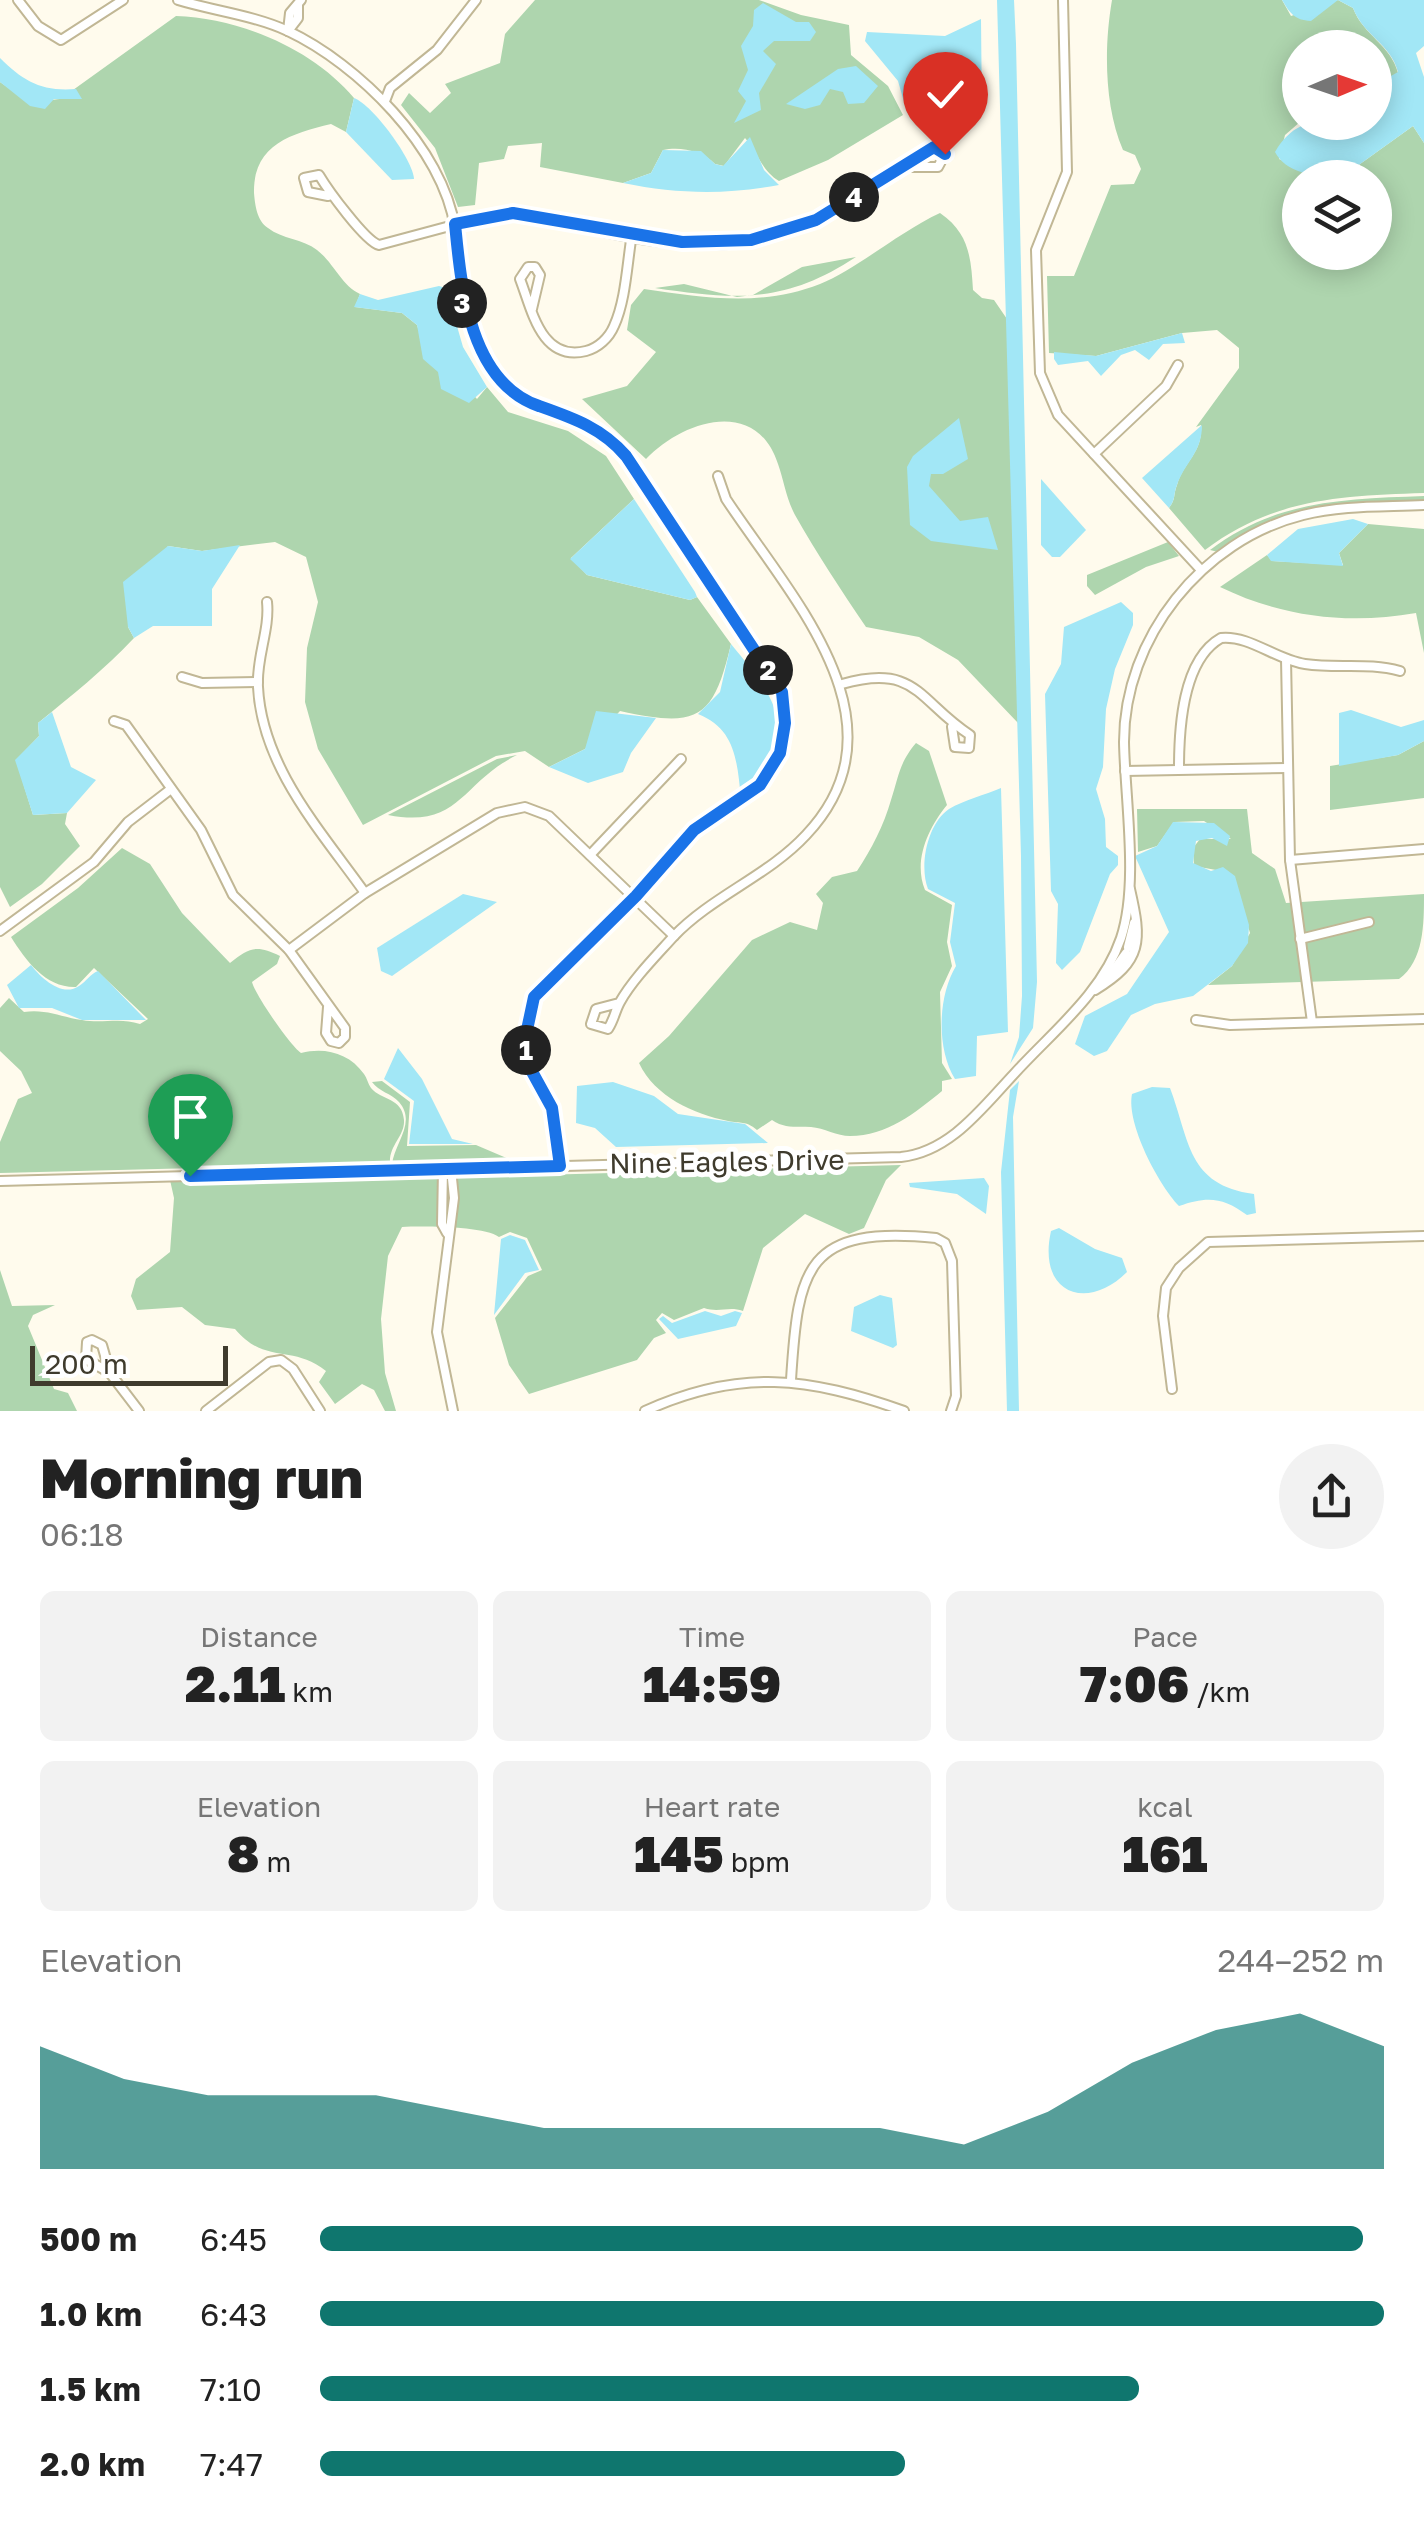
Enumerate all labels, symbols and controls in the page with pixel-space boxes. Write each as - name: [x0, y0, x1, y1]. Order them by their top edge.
- north arrow: [1282, 30, 1392, 140]
- map controls: [1282, 30, 1392, 270]
- pin: [903, 52, 988, 155]
- icon: check: [918, 67, 973, 122]
- button: layers: [1282, 160, 1392, 270]
- pin: 4: [829, 172, 879, 222]
- text: 4: [845, 180, 863, 213]
- pin: 3: [437, 278, 487, 328]
- text: 3: [453, 286, 471, 319]
- pin: 2: [743, 645, 793, 695]
- text: 2: [759, 653, 777, 686]
- pin: 1: [501, 1025, 551, 1075]
- text: 1: [519, 1033, 533, 1066]
- pin: [148, 1074, 233, 1177]
- icon: arrive: [163, 1089, 218, 1144]
- street label: Nine Eagles Drive: [609, 1142, 845, 1180]
- scale bar: [30, 1341, 228, 1386]
- text: 200 m: [45, 1347, 128, 1380]
- text: Morning run: [40, 1444, 363, 1510]
- button: share: [1279, 1444, 1384, 1549]
- text: 06:18: [40, 1515, 124, 1553]
- text: Distance: [200, 1620, 318, 1653]
- text: Time: [679, 1620, 745, 1653]
- text: Pace: [1132, 1620, 1198, 1653]
- text: 2.11: [185, 1653, 285, 1713]
- text: 14:59: [643, 1653, 781, 1713]
- text: 7:06: [1080, 1653, 1189, 1713]
- text: km: [285, 1675, 333, 1708]
- text: /km: [1189, 1675, 1250, 1708]
- text: Elevation: [197, 1790, 321, 1823]
- text: Heart rate: [644, 1790, 780, 1823]
- text: kcal: [1137, 1790, 1193, 1823]
- text: 8: [227, 1823, 259, 1883]
- text: 145: [634, 1823, 724, 1883]
- text: 161: [1122, 1823, 1208, 1883]
- text: m: [259, 1845, 291, 1878]
- text: bpm: [724, 1845, 790, 1878]
- text: Elevation: [40, 1941, 182, 1979]
- text: 244–252 m: [1217, 1941, 1384, 1979]
- text: 500 m: [40, 2220, 137, 2258]
- text: 6:45: [200, 2220, 267, 2258]
- text: 1.0 km: [40, 2295, 142, 2333]
- text: 6:43: [200, 2295, 267, 2333]
- text: 1.5 km: [40, 2370, 141, 2408]
- text: 7:10: [200, 2370, 262, 2408]
- text: 2.0 km: [40, 2445, 145, 2483]
- text: 7:47: [200, 2445, 263, 2483]

